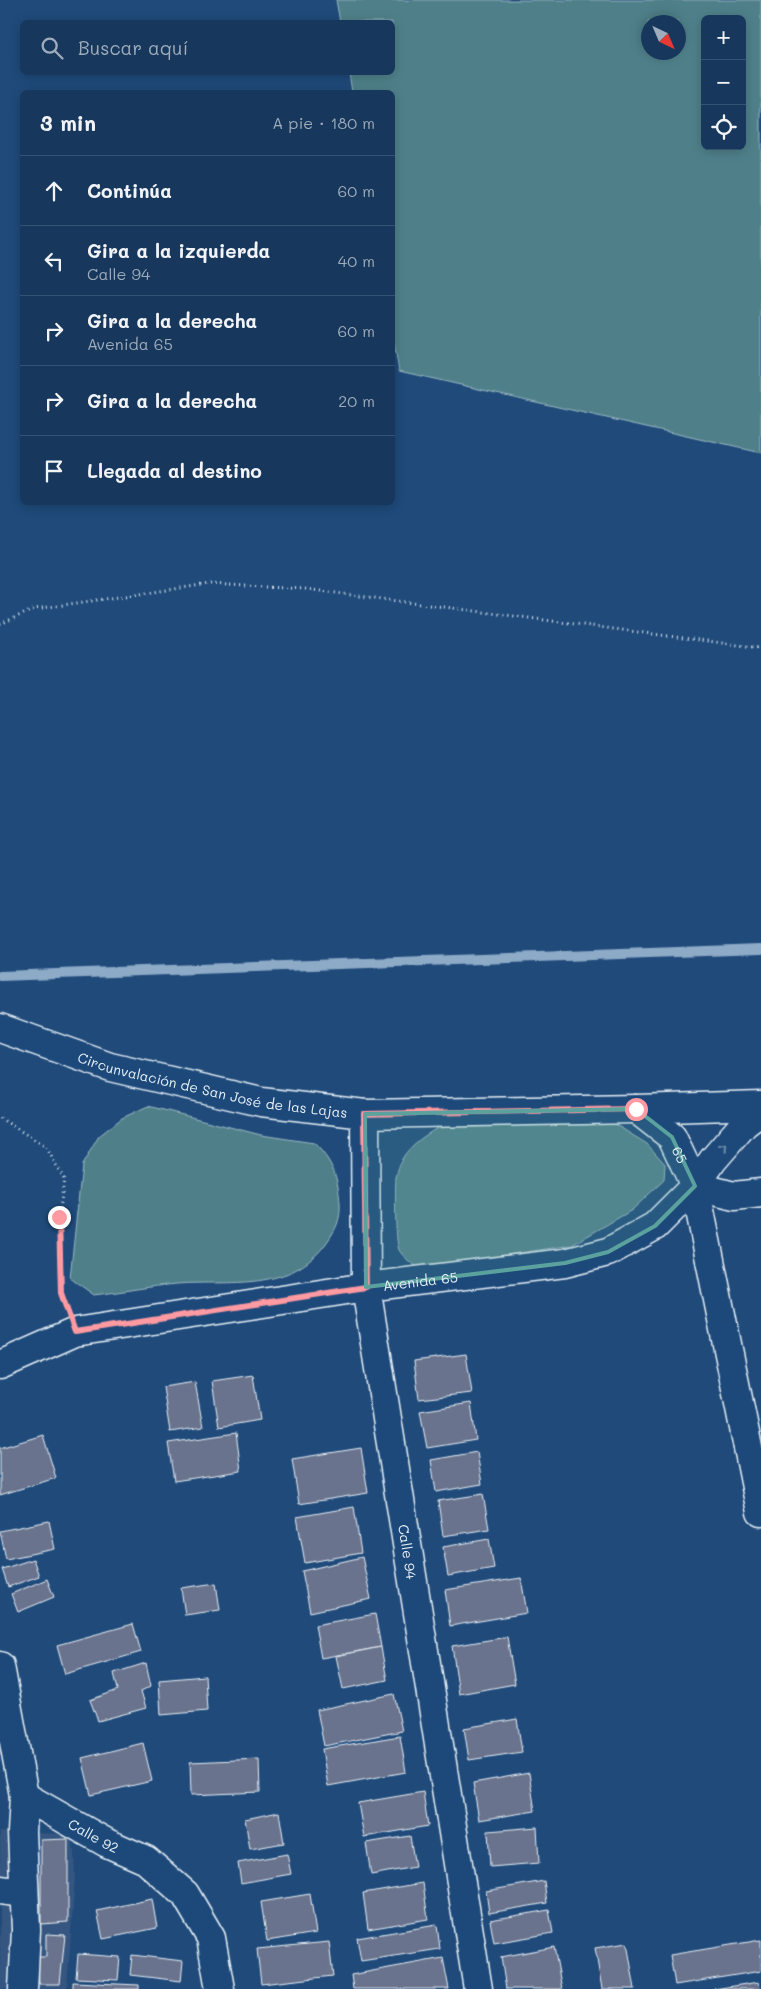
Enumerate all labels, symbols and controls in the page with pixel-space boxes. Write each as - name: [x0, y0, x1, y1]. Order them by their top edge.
- north arrow: [641, 15, 686, 60]
- map controls: [701, 15, 746, 150]
- button: +: [701, 15, 746, 60]
- search box: [20, 20, 395, 75]
- icon: search: [38, 34, 66, 62]
- text: Buscar aquí: [78, 35, 188, 60]
- button: −: [701, 60, 746, 105]
- button: locate: [701, 105, 746, 150]
- text: 3 min: [40, 109, 96, 136]
- text: A pie · 180 m: [272, 112, 375, 133]
- icon: ahead: [40, 177, 68, 205]
- text: Continúa: [87, 178, 172, 203]
- text: 60 m: [338, 180, 375, 201]
- text: Gira a la izquierda: [87, 238, 270, 263]
- icon: left: [40, 247, 68, 275]
- text: 40 m: [338, 250, 375, 271]
- text: Calle 94: [87, 263, 150, 284]
- text: Gira a la derecha: [87, 308, 257, 333]
- icon: right: [40, 317, 68, 345]
- text: 60 m: [338, 320, 375, 341]
- text: Avenida 65: [87, 333, 173, 354]
- icon: right: [40, 387, 68, 415]
- text: Gira a la derecha: [87, 388, 257, 413]
- text: 20 m: [338, 390, 375, 411]
- icon: arrive: [40, 457, 68, 485]
- text: Llegada al destino: [87, 458, 262, 483]
- street label: Circunvalación de San José de las Lajas: [75, 1047, 348, 1121]
- route start: [625, 1098, 648, 1121]
- street label: 65: [668, 1143, 692, 1166]
- one-way arrow: [718, 1143, 727, 1152]
- route end: [48, 1206, 71, 1229]
- street label: Avenida 65: [382, 1267, 459, 1294]
- street label: Calle 94: [394, 1523, 422, 1581]
- street label: Calle 92: [65, 1814, 122, 1857]

